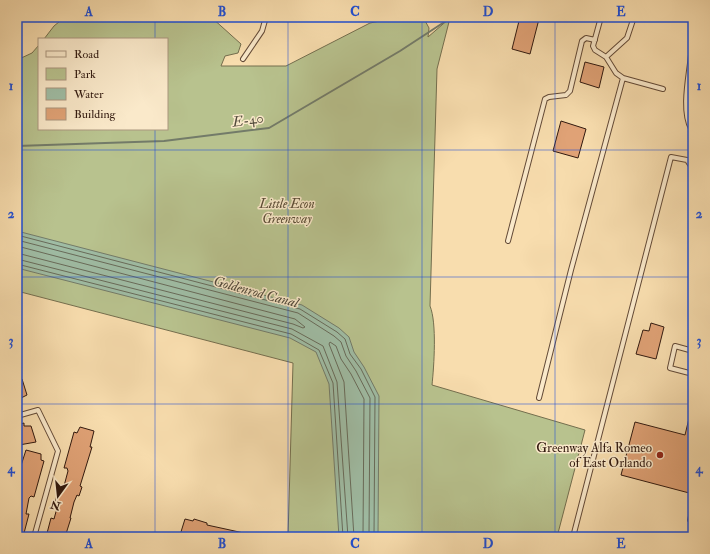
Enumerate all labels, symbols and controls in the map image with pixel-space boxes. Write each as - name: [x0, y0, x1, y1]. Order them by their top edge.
- text: A: [84, 4, 94, 20]
- text: B: [218, 4, 226, 20]
- text: C: [350, 4, 360, 20]
- text: D: [483, 4, 494, 20]
- text: E: [616, 4, 626, 20]
- legend: [38, 38, 168, 130]
- text: Road: [74, 47, 99, 62]
- text: Park: [74, 67, 96, 82]
- text: 1: [9, 78, 14, 94]
- text: 1: [697, 78, 702, 94]
- text: Water: [73, 87, 104, 102]
- text: Building: [74, 107, 117, 122]
- water label: E-40: [230, 109, 265, 131]
- park label: Little Econ Greenway: [258, 196, 315, 227]
- text: 2: [8, 206, 15, 222]
- text: 2: [696, 206, 703, 222]
- water label: Goldenrod Canal: [212, 273, 302, 312]
- text: 3: [9, 333, 14, 349]
- text: 3: [697, 333, 702, 349]
- place label: Greenway Alfa Romeo of East Orlando: [536, 440, 652, 471]
- marker: Greenway Alfa Romeo of East Orlando: [655, 450, 665, 460]
- text: 4: [6, 461, 15, 477]
- text: 4: [694, 461, 703, 477]
- north arrow: [38, 476, 78, 516]
- text: N: [48, 497, 63, 513]
- text: A: [84, 536, 94, 552]
- text: B: [218, 536, 226, 552]
- text: C: [350, 536, 360, 552]
- text: D: [483, 536, 494, 552]
- text: E: [616, 536, 626, 552]

